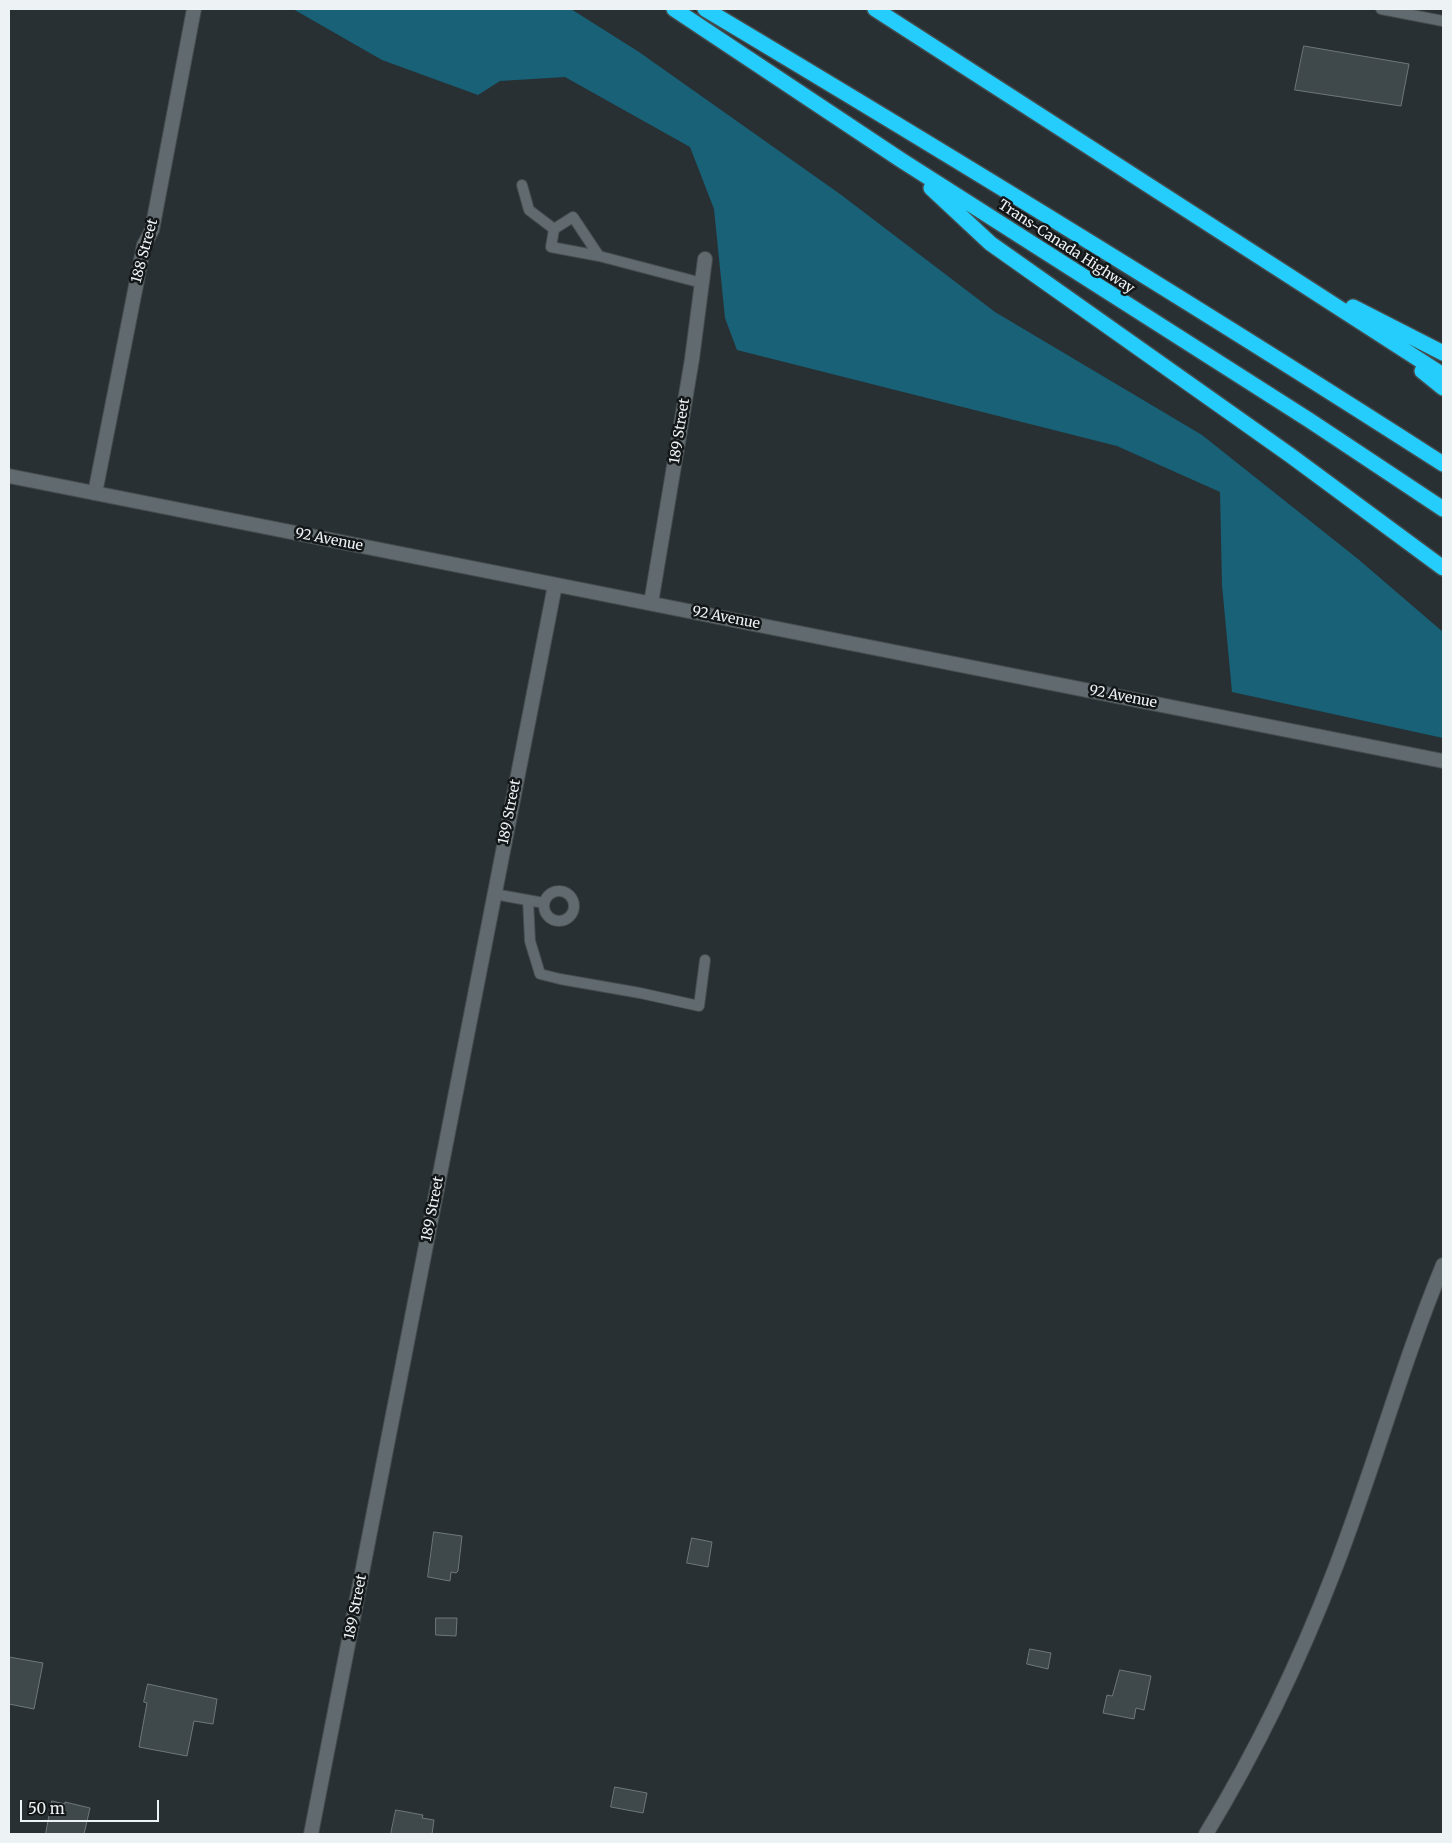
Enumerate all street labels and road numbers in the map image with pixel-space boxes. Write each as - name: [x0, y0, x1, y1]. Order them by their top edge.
- street label: Trans-Canada Highway: [995, 197, 1137, 297]
- street label: 188 Street: [128, 217, 162, 285]
- street label: 189 Street: [667, 397, 693, 465]
- street label: 92 Avenue: [294, 525, 364, 555]
- street label: 92 Avenue: [691, 603, 761, 633]
- street label: 92 Avenue: [1088, 682, 1158, 712]
- street label: 189 Street: [495, 778, 525, 846]
- street label: 189 Street: [418, 1175, 448, 1243]
- street label: 189 Street: [341, 1573, 371, 1641]

